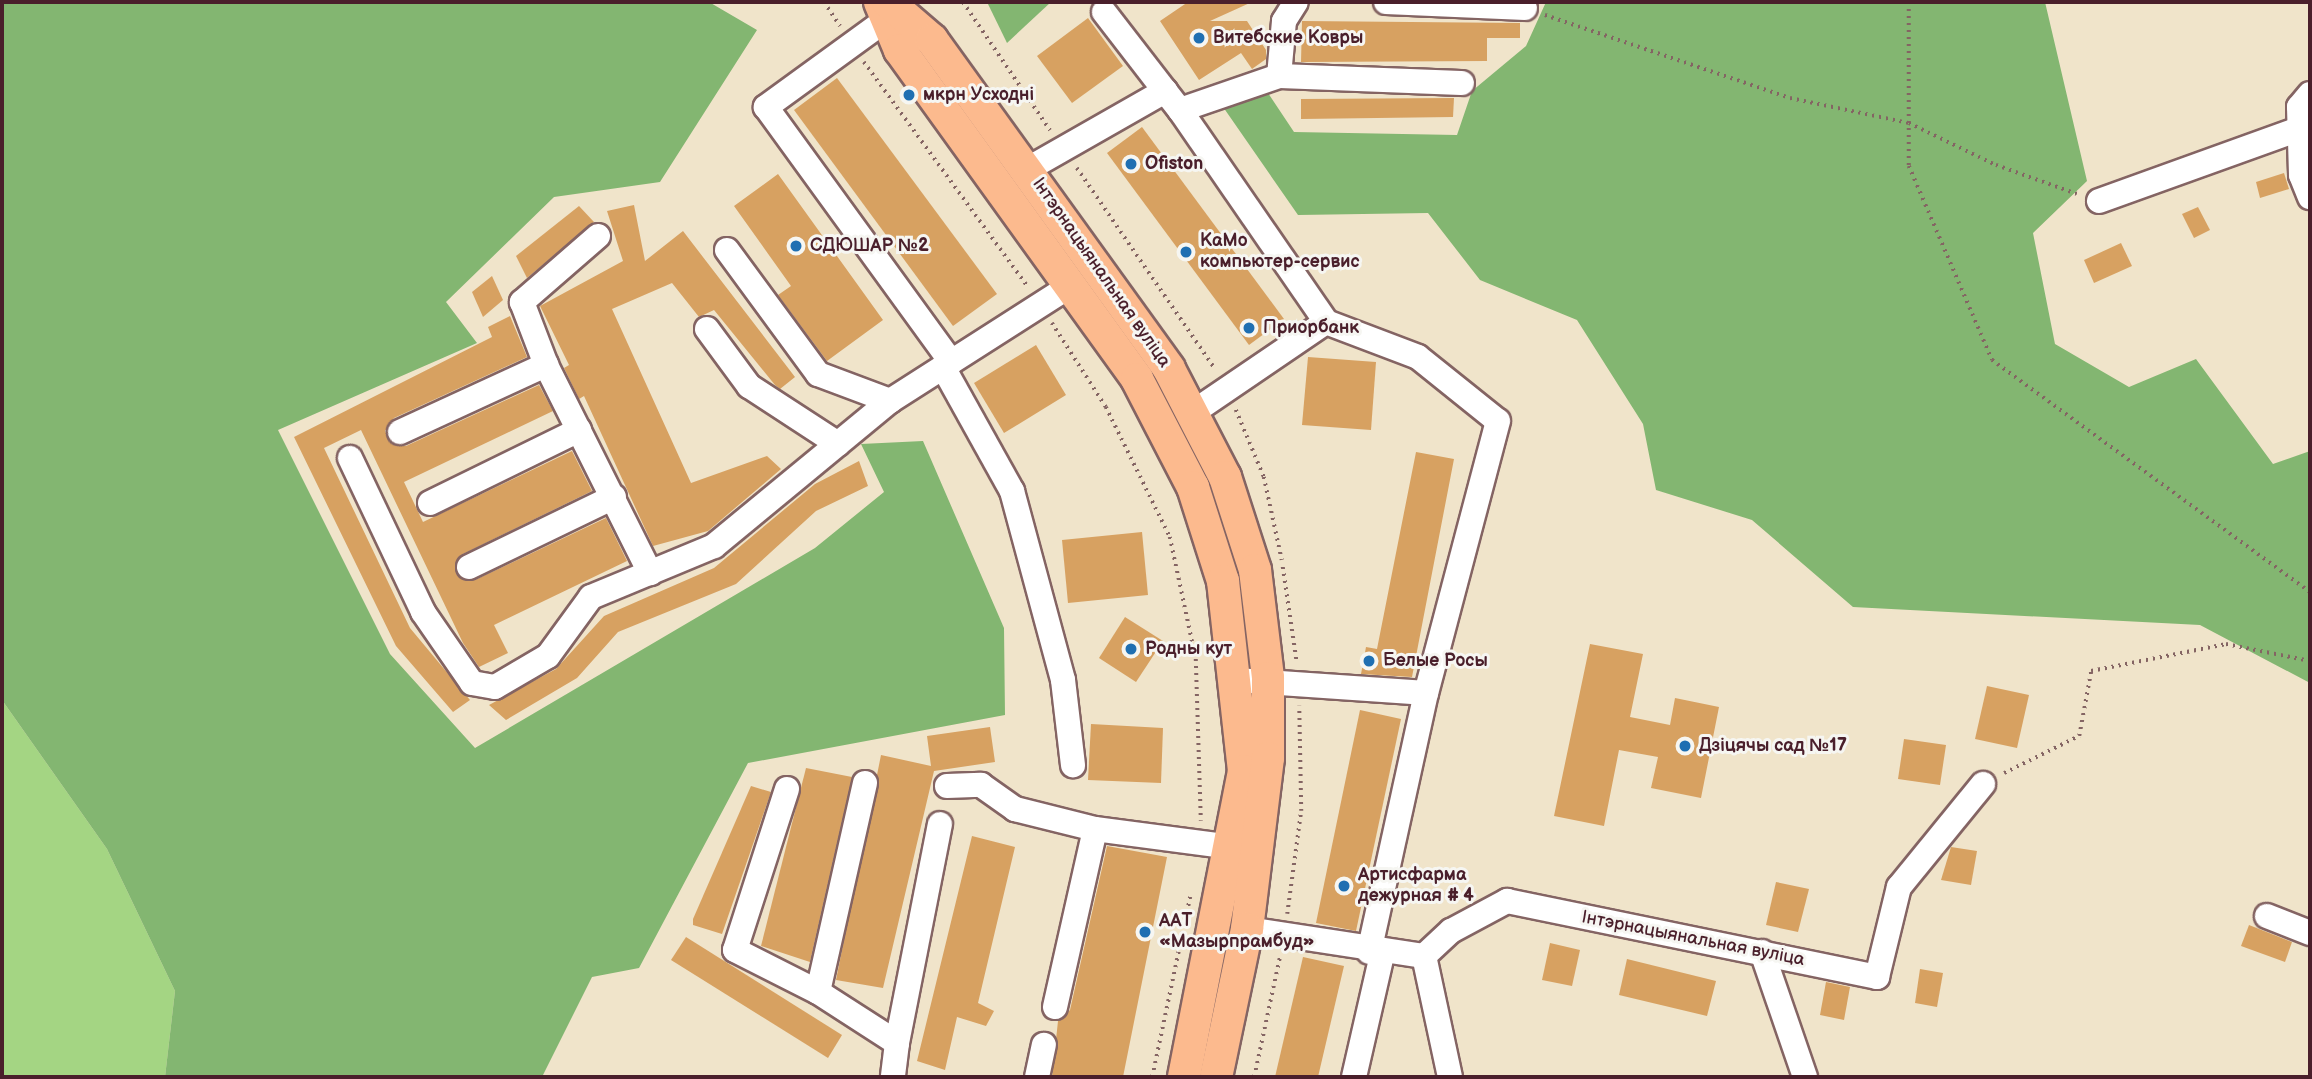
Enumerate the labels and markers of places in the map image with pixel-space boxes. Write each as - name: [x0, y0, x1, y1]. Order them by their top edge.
- place label: Витебские Ковры: [1213, 27, 1363, 49]
- marker: Витебские Ковры: [1191, 30, 1207, 46]
- place label: мкрн Усходні: [923, 84, 1034, 106]
- marker: мкрн Усходні: [901, 87, 917, 103]
- place label: Ofiston: [1145, 153, 1203, 175]
- marker: Ofiston: [1123, 156, 1139, 172]
- place label: КаМо компьютер-сервис: [1200, 231, 1360, 274]
- place label: СДЮШАР №2: [810, 235, 929, 257]
- marker: СДЮШАР №2: [788, 238, 804, 254]
- marker: КаМо компьютер-сервис: [1178, 244, 1194, 260]
- place label: Приорбанк: [1263, 317, 1359, 339]
- marker: Приорбанк: [1241, 320, 1257, 336]
- place label: Родны кут: [1145, 638, 1232, 660]
- marker: Родны кут: [1123, 641, 1139, 657]
- place label: Белые Росы: [1383, 650, 1488, 672]
- marker: Белые Росы: [1361, 653, 1377, 669]
- place label: Дзіцячы сад №17: [1699, 735, 1847, 757]
- marker: Дзіцячы сад №17: [1677, 738, 1693, 754]
- place label: Артисфарма дежурная # 4: [1358, 865, 1474, 908]
- marker: Артисфарма дежурная # 4: [1336, 878, 1352, 894]
- place label: ААТ «Мазырпрамбуд»: [1159, 911, 1315, 954]
- marker: ААТ «Мазырпрамбуд»: [1137, 924, 1153, 940]

